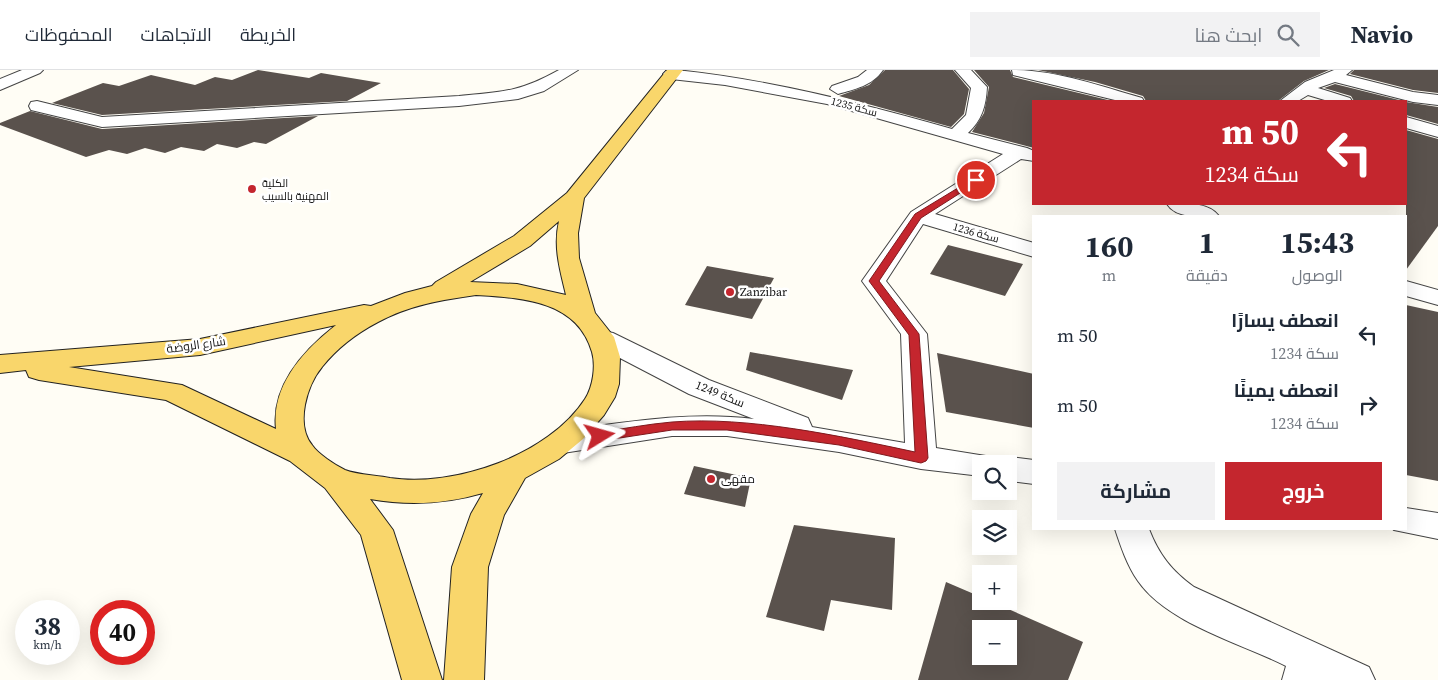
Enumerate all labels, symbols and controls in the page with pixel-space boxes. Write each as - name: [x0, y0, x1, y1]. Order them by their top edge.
- search box: [970, 12, 1320, 57]
- text: Navio: [1350, 18, 1413, 51]
- icon: search: [1274, 21, 1302, 49]
- text: المحفوظات: [25, 22, 113, 47]
- text: الاتجاهات: [141, 22, 212, 47]
- text: الخريطة: [240, 22, 296, 47]
- text: ابحث هنا: [1194, 22, 1262, 48]
- street label: سكة 1235: [829, 94, 879, 120]
- text: 50 m: [1222, 108, 1299, 156]
- icon: left: [1317, 120, 1382, 185]
- pin: [955, 159, 997, 201]
- text: سكة 1234: [1204, 159, 1299, 189]
- icon: arrive: [962, 166, 990, 194]
- place label: الكلية المهنية بالسيب: [262, 176, 329, 204]
- marker: الكلية المهنية بالسيب: [246, 183, 258, 195]
- street label: سكة 1236: [951, 219, 1001, 247]
- text: 1: [1199, 222, 1215, 263]
- text: 15:43: [1280, 222, 1354, 263]
- text: 160: [1085, 226, 1133, 267]
- text: m: [1102, 264, 1116, 286]
- text: دقيقة: [1186, 264, 1228, 286]
- text: الوصول: [1292, 264, 1343, 286]
- place label: Zanzibar: [740, 284, 787, 300]
- marker: Zanzibar: [724, 286, 736, 298]
- text: انعطف يسارًا: [1231, 307, 1339, 333]
- icon: left: [1354, 321, 1382, 349]
- text: 50 m: [1057, 322, 1098, 348]
- street label: شارع الروضة: [165, 333, 227, 357]
- text: سكة 1234: [1270, 342, 1339, 364]
- street label: سكة 1249: [693, 377, 747, 411]
- text: انعطف يمينًا: [1234, 377, 1339, 403]
- icon: right: [1354, 391, 1382, 419]
- text: 50 m: [1057, 392, 1098, 418]
- position arrow: [573, 409, 625, 461]
- text: سكة 1234: [1270, 412, 1339, 434]
- map controls: [972, 455, 1017, 665]
- button: search: [972, 455, 1017, 500]
- button: مشاركة: [1057, 462, 1215, 520]
- button: خروج: [1225, 462, 1382, 520]
- place label: مقهى: [721, 471, 755, 487]
- marker: مقهى: [705, 473, 717, 485]
- button: layers: [972, 510, 1017, 555]
- button: +: [972, 565, 1017, 610]
- speed limit sign: 40: [90, 600, 155, 665]
- text: 38: [34, 609, 61, 643]
- button: −: [972, 620, 1017, 665]
- text: km/h: [33, 637, 62, 653]

